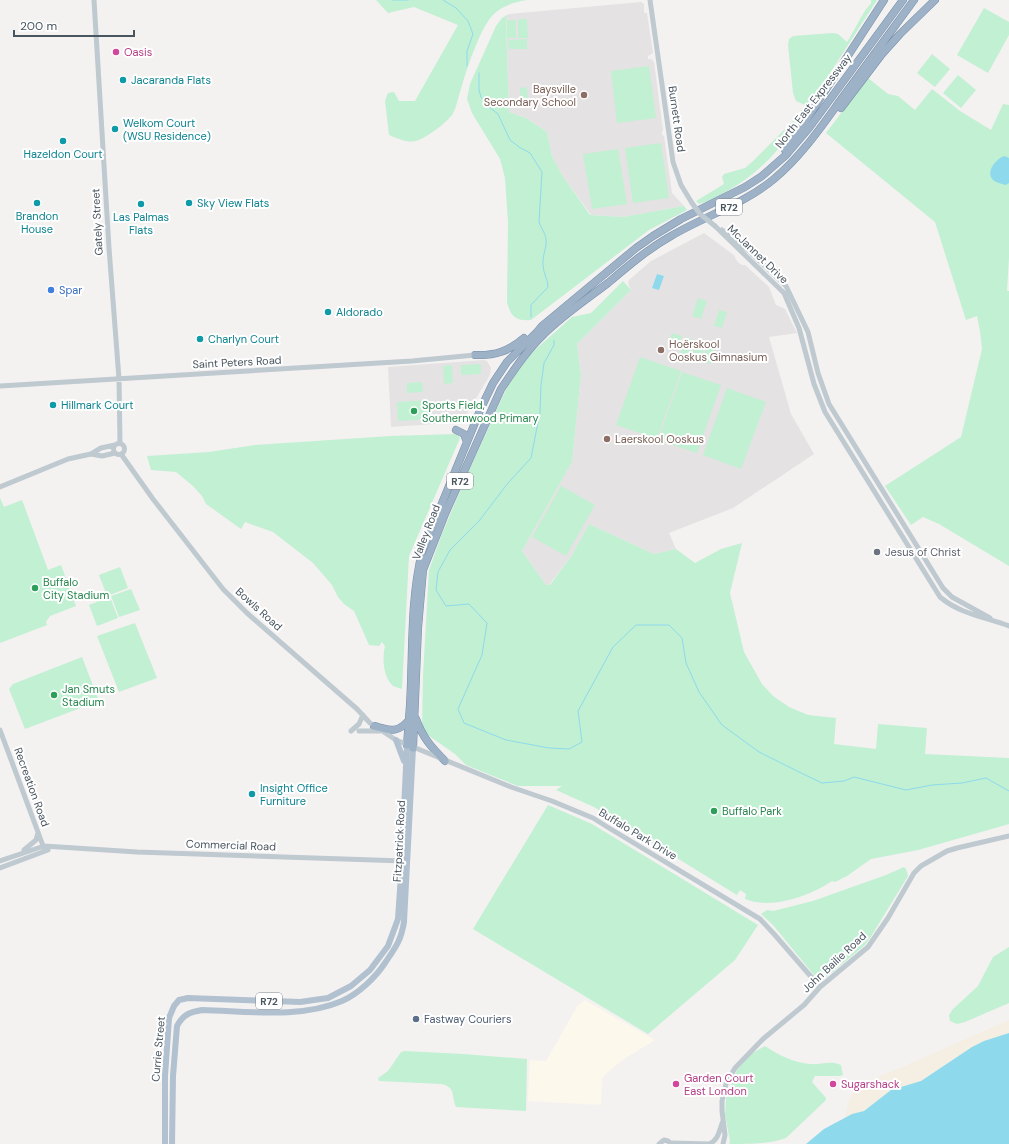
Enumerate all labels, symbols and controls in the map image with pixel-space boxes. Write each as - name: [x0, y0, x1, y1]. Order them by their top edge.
- scale bar: [14, 12, 134, 38]
- text: 200 m: [20, 18, 57, 34]
- place label: Oasis: [124, 45, 152, 59]
- marker: Oasis: [111, 47, 121, 57]
- street label: North East Expressway: [772, 51, 854, 151]
- place label: Jacaranda Flats: [131, 73, 211, 87]
- marker: Jacaranda Flats: [118, 75, 128, 85]
- place label: Baysville Secondary School: [484, 82, 576, 109]
- street label: Burnett Road: [665, 85, 689, 153]
- marker: Baysville Secondary School: [579, 90, 589, 100]
- place label: Welkom Court (WSU Residence): [123, 116, 211, 143]
- marker: Welkom Court (WSU Residence): [110, 124, 120, 134]
- marker: Hazeldon Court: [58, 136, 68, 146]
- place label: Hazeldon Court: [24, 147, 102, 161]
- street label: Gately Street: [88, 188, 106, 256]
- place label: Sky View Flats: [197, 196, 269, 210]
- marker: Brandon House: [32, 198, 42, 208]
- marker: Sky View Flats: [184, 198, 194, 208]
- marker: Las Palmas Flats: [136, 199, 146, 209]
- road number: R72: [716, 199, 742, 215]
- place label: Brandon House: [16, 209, 58, 236]
- place label: Las Palmas Flats: [113, 210, 169, 237]
- street label: McJannet Drive: [725, 222, 791, 286]
- place label: Spar: [59, 283, 82, 297]
- marker: Spar: [46, 285, 56, 295]
- place label: Aldorado: [336, 305, 383, 319]
- marker: Aldorado: [323, 307, 333, 317]
- place label: Charlyn Court: [208, 332, 279, 346]
- marker: Charlyn Court: [195, 334, 205, 344]
- place label: Hoërskool Ooskus Gimnasium: [669, 337, 767, 364]
- marker: Hoërskool Ooskus Gimnasium: [656, 345, 666, 355]
- street label: Saint Peters Road: [192, 353, 282, 371]
- place label: Hillmark Court: [61, 398, 133, 412]
- place label: Sports Field, Southernwood Primary: [422, 398, 539, 425]
- marker: Hillmark Court: [48, 400, 58, 410]
- marker: Sports Field, Southernwood Primary: [409, 406, 419, 416]
- place label: Laerskool Ooskus: [615, 432, 704, 446]
- marker: Laerskool Ooskus: [602, 434, 612, 444]
- road number: R72: [447, 473, 473, 489]
- street label: Valley Road: [409, 502, 443, 562]
- place label: Jesus of Christ: [885, 545, 961, 559]
- marker: Jesus of Christ: [872, 547, 882, 557]
- place label: Buffalo City Stadium: [43, 575, 109, 602]
- marker: Buffalo City Stadium: [30, 583, 40, 593]
- street label: Bowls Road: [233, 584, 285, 634]
- place label: Jan Smuts Stadium: [62, 682, 115, 709]
- marker: Jan Smuts Stadium: [49, 690, 59, 700]
- street label: Recreation Road: [11, 746, 53, 828]
- place label: Insight Office Furniture: [260, 781, 328, 808]
- marker: Insight Office Furniture: [247, 789, 257, 799]
- street label: Fitzpatrick Road: [390, 800, 408, 882]
- place label: Buffalo Park: [722, 804, 782, 818]
- street label: Buffalo Park Drive: [596, 805, 680, 863]
- marker: Buffalo Park: [709, 806, 719, 816]
- street label: Commercial Road: [186, 836, 276, 854]
- street label: John Bailie Road: [799, 929, 869, 995]
- road number: R72: [256, 993, 282, 1009]
- place label: Fastway Couriers: [424, 1012, 511, 1026]
- marker: Fastway Couriers: [411, 1014, 421, 1024]
- street label: Currie Street: [148, 1016, 168, 1082]
- place label: Garden Court East London: [684, 1071, 754, 1098]
- place label: Sugarshack: [841, 1077, 900, 1091]
- marker: Garden Court East London: [671, 1079, 681, 1089]
- marker: Sugarshack: [828, 1079, 838, 1089]

